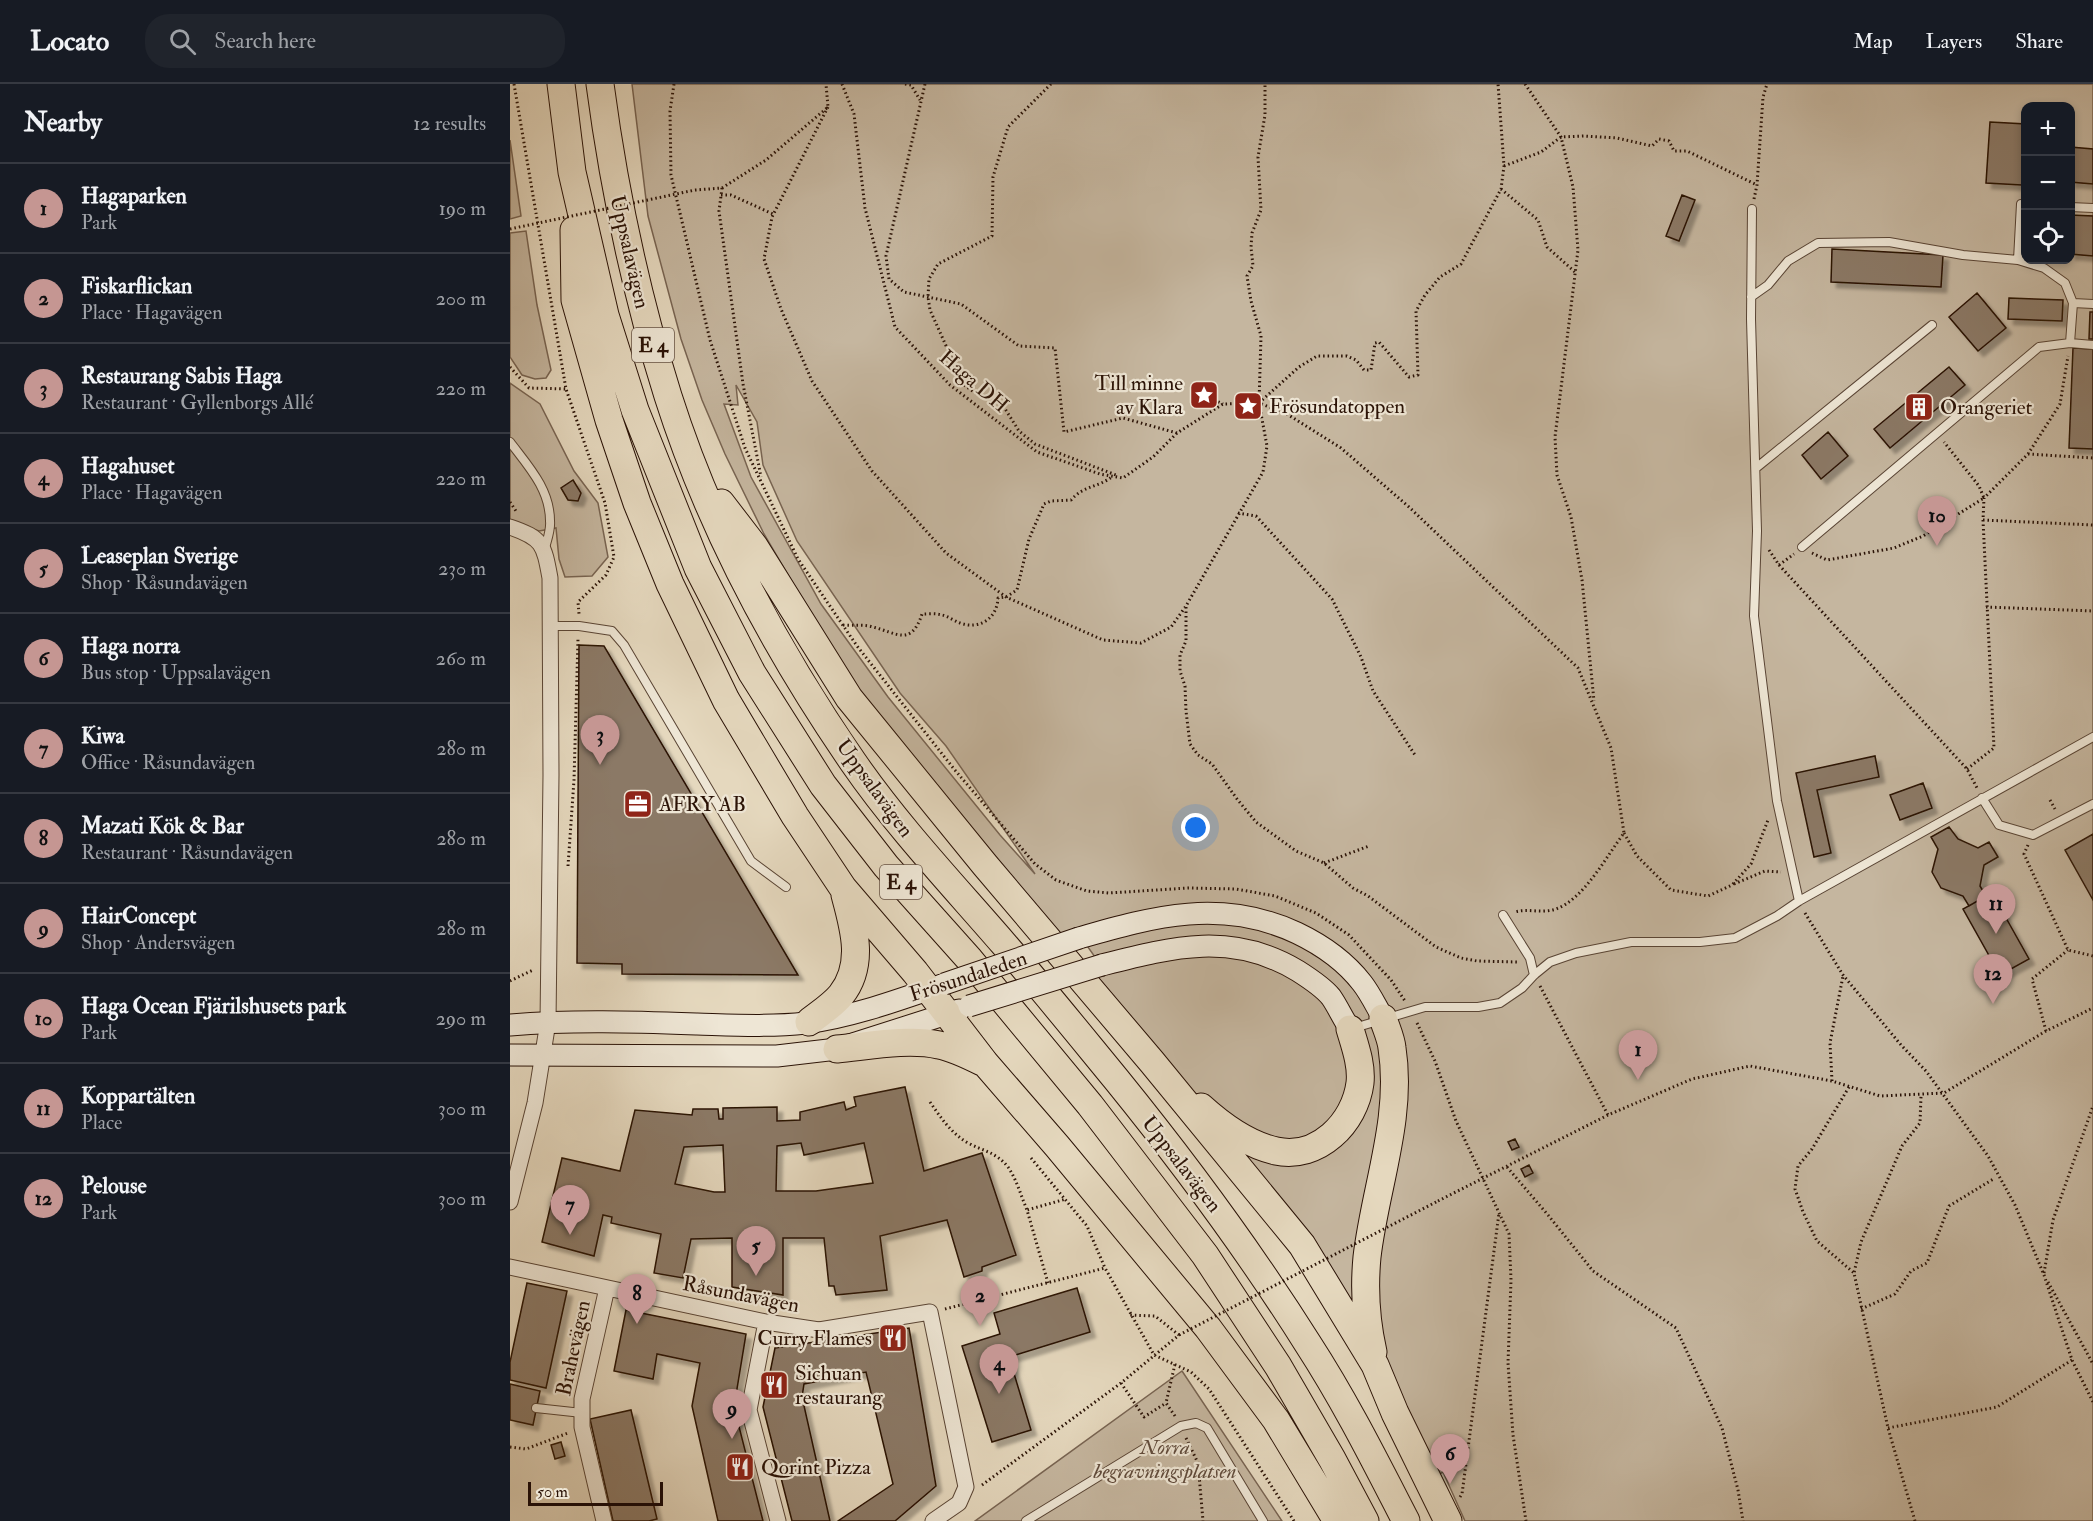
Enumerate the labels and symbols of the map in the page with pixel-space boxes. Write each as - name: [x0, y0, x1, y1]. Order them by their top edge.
- street label: Uppsalavägen: [603, 193, 656, 312]
- road number: E 4: [632, 328, 674, 362]
- street label: Haga DH: [933, 344, 1014, 419]
- place label: Till minne av Klara: [1095, 370, 1183, 421]
- place icon: Till minne av Klara: [1188, 379, 1220, 411]
- place icon: Frösundatoppen: [1232, 390, 1264, 422]
- building icon: Orangeriet: [1903, 391, 1935, 423]
- place label: Frösundatoppen: [1269, 393, 1405, 420]
- place label: Orangeriet: [1940, 394, 2033, 421]
- pin: 10: [1918, 496, 1956, 546]
- pin: 3: [580, 716, 620, 765]
- street label: Uppsalavägen: [830, 734, 920, 843]
- office icon: AFRY AB: [622, 788, 654, 820]
- place label: AFRY AB: [658, 791, 746, 818]
- your location: [1181, 813, 1210, 842]
- road number: E 4: [880, 865, 922, 899]
- pin: 11: [1976, 884, 2016, 934]
- street label: Frösundaleden: [906, 945, 1031, 1008]
- pin: 12: [1974, 954, 2012, 1004]
- pin: 1: [1618, 1030, 1658, 1080]
- street label: Uppsalavägen: [1135, 1111, 1228, 1218]
- pin: 7: [550, 1186, 590, 1235]
- pin: 5: [736, 1226, 776, 1276]
- street label: Råsundavägen: [680, 1270, 802, 1319]
- pin: 8: [618, 1274, 656, 1324]
- pin: 2: [960, 1276, 1000, 1326]
- street label: Brahevägen: [550, 1297, 597, 1399]
- restaurant icon: Curry Flames: [877, 1322, 909, 1354]
- place label: Curry Flames: [757, 1325, 872, 1352]
- pin: 4: [980, 1344, 1018, 1394]
- place label: Sichuan restaurang: [795, 1360, 883, 1411]
- restaurant icon: Sichuan restaurang: [758, 1369, 790, 1401]
- pin: 9: [712, 1390, 752, 1439]
- park label: Norra begravningsplatsen: [1093, 1434, 1236, 1485]
- pin: 6: [1430, 1434, 1470, 1484]
- restaurant icon: Qorint Pizza: [724, 1451, 756, 1483]
- place label: Qorint Pizza: [761, 1454, 871, 1481]
- scale bar: [528, 1479, 663, 1506]

